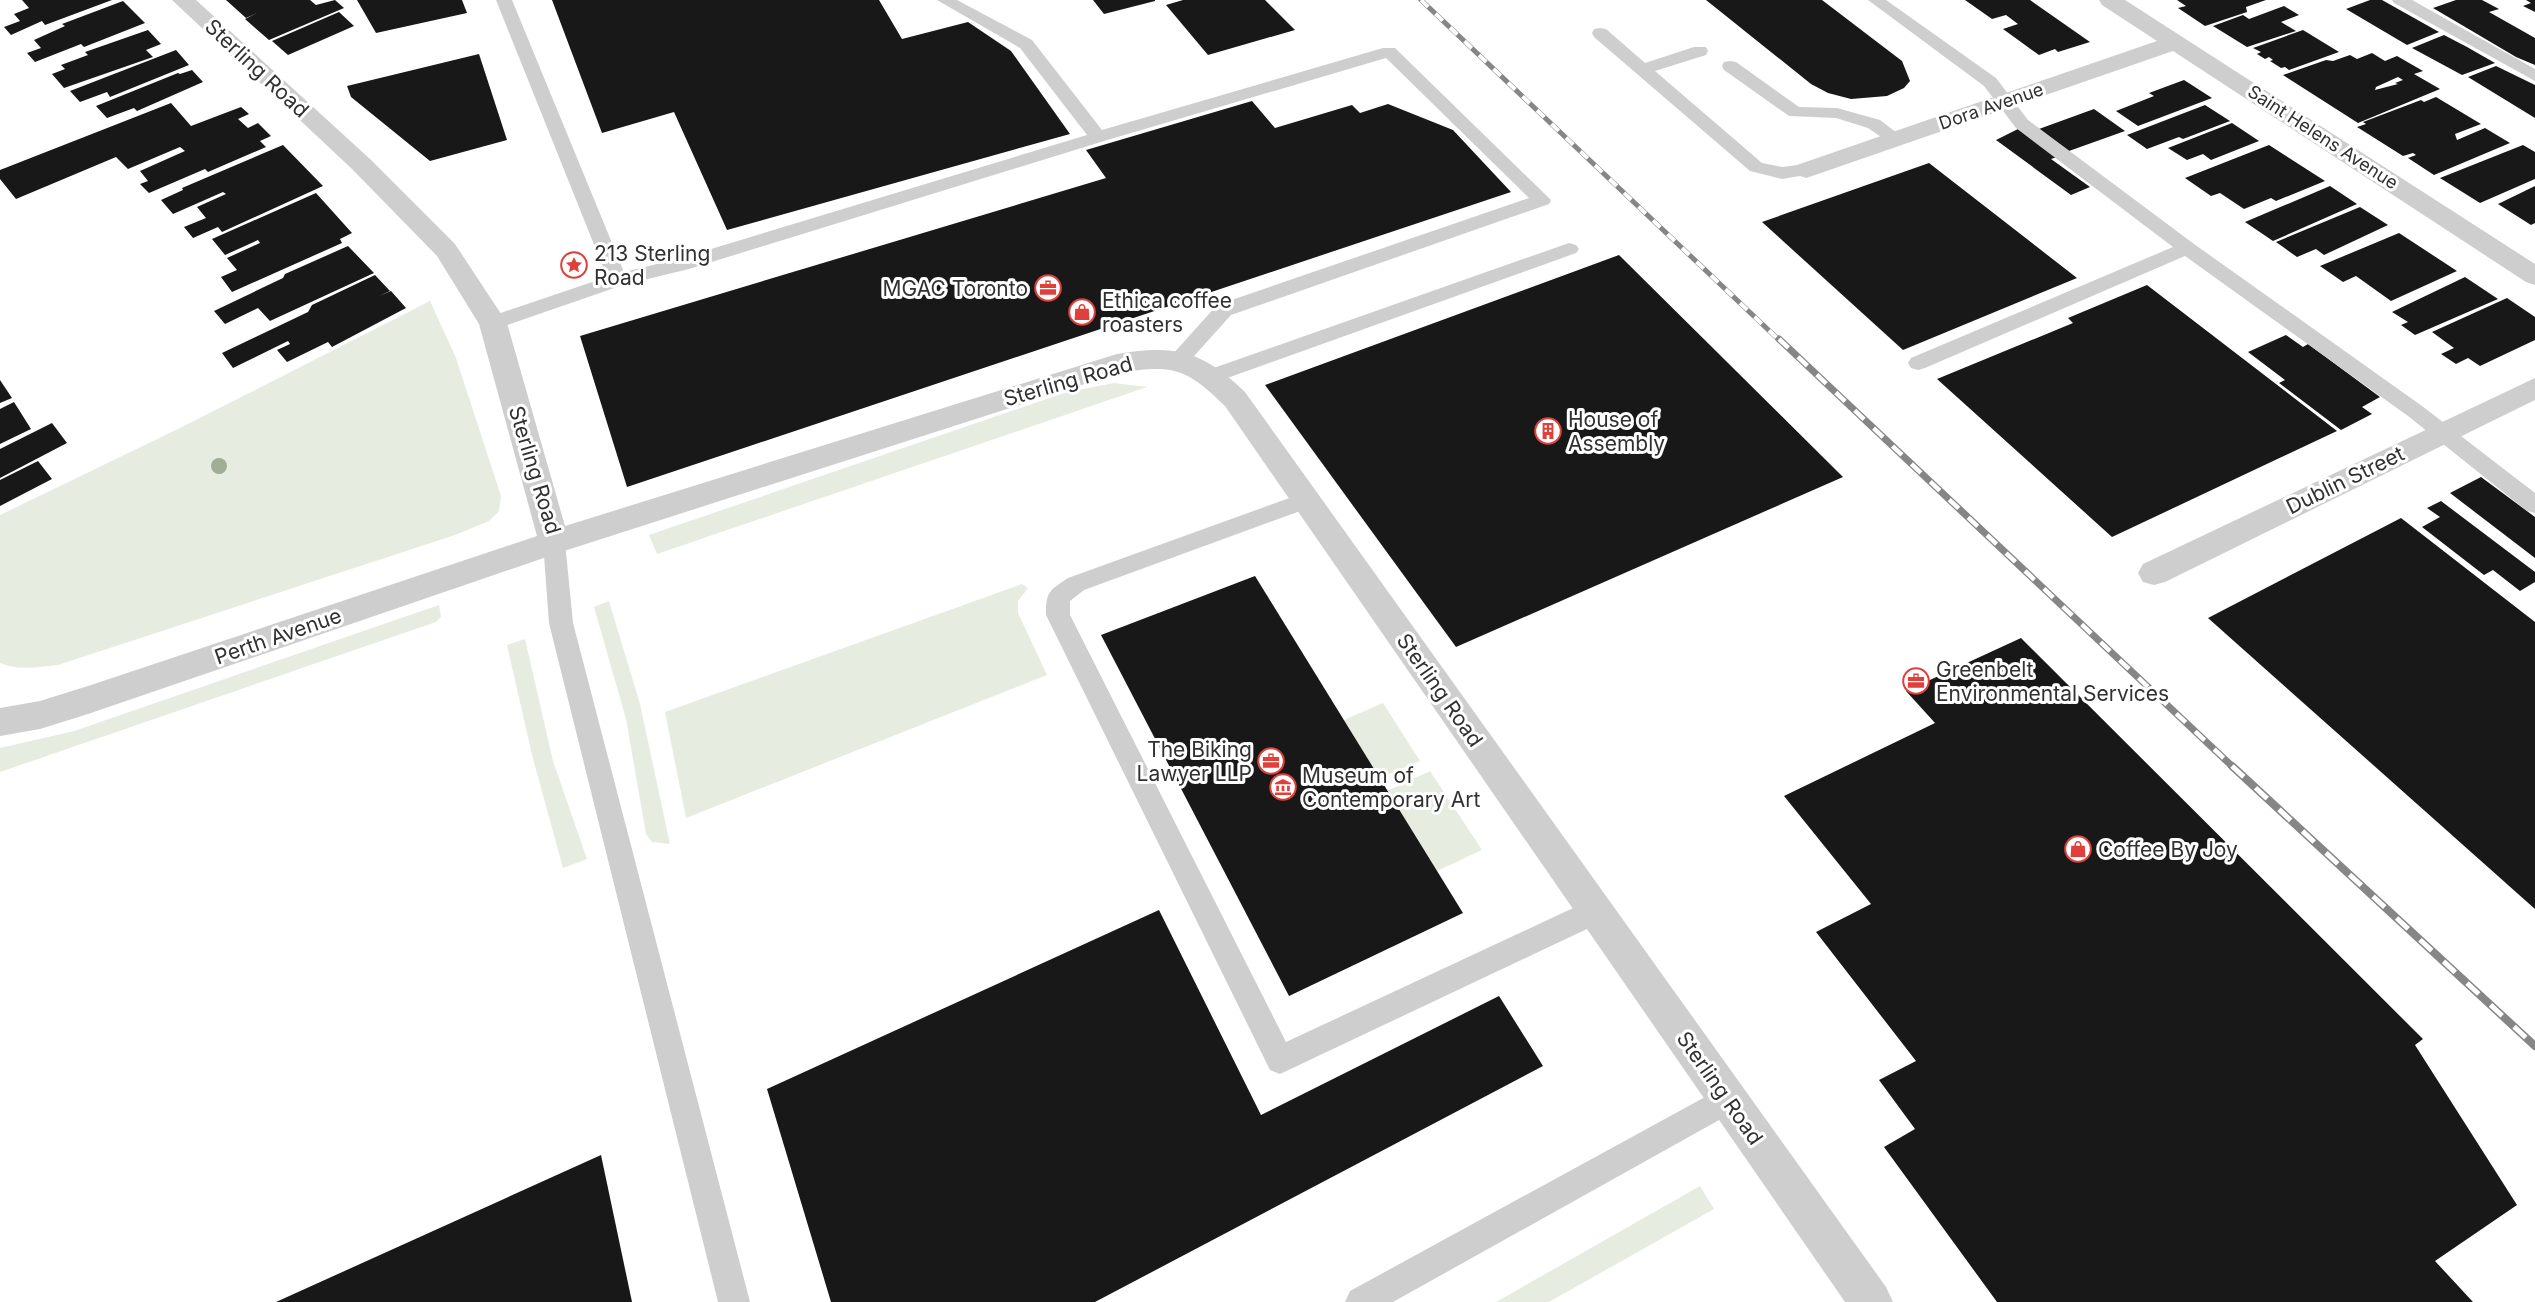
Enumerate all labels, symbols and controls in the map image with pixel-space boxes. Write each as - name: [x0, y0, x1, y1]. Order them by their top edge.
- street label: Sterling Road: [200, 14, 314, 122]
- street label: Dora Avenue: [1936, 78, 2046, 134]
- street label: Saint Helens Avenue: [2244, 81, 2402, 193]
- place label: 213 Sterling Road: [594, 241, 710, 290]
- place icon: 213 Sterling Road: [559, 250, 589, 280]
- office icon: MGAC Toronto: [1033, 273, 1063, 303]
- place label: MGAC Toronto: [882, 276, 1028, 301]
- place label: Ethica coffee roasters: [1102, 288, 1232, 337]
- shop icon: Ethica coffee roasters: [1067, 297, 1097, 327]
- street label: Sterling Road: [1001, 351, 1135, 411]
- street label: Sterling Road: [504, 403, 566, 537]
- place label: House of Assembly: [1568, 407, 1665, 456]
- building icon: House of Assembly: [1533, 416, 1563, 446]
- street label: Dublin Street: [2282, 441, 2408, 519]
- street label: Perth Avenue: [211, 603, 345, 669]
- street label: Sterling Road: [1392, 629, 1488, 751]
- place label: Greenbelt Environmental Services: [1936, 657, 2169, 706]
- office icon: Greenbelt Environmental Services: [1901, 666, 1931, 696]
- place label: The Biking Lawyer LLP: [1137, 737, 1252, 786]
- office icon: The Biking Lawyer LLP: [1256, 746, 1286, 776]
- place label: Museum of Contemporary Art: [1302, 763, 1480, 812]
- museum icon: Museum of Contemporary Art: [1268, 772, 1298, 802]
- shop icon: Coffee By Joy: [2063, 834, 2093, 864]
- place label: Coffee By Joy: [2098, 837, 2238, 862]
- street label: Sterling Road: [1672, 1027, 1768, 1149]

